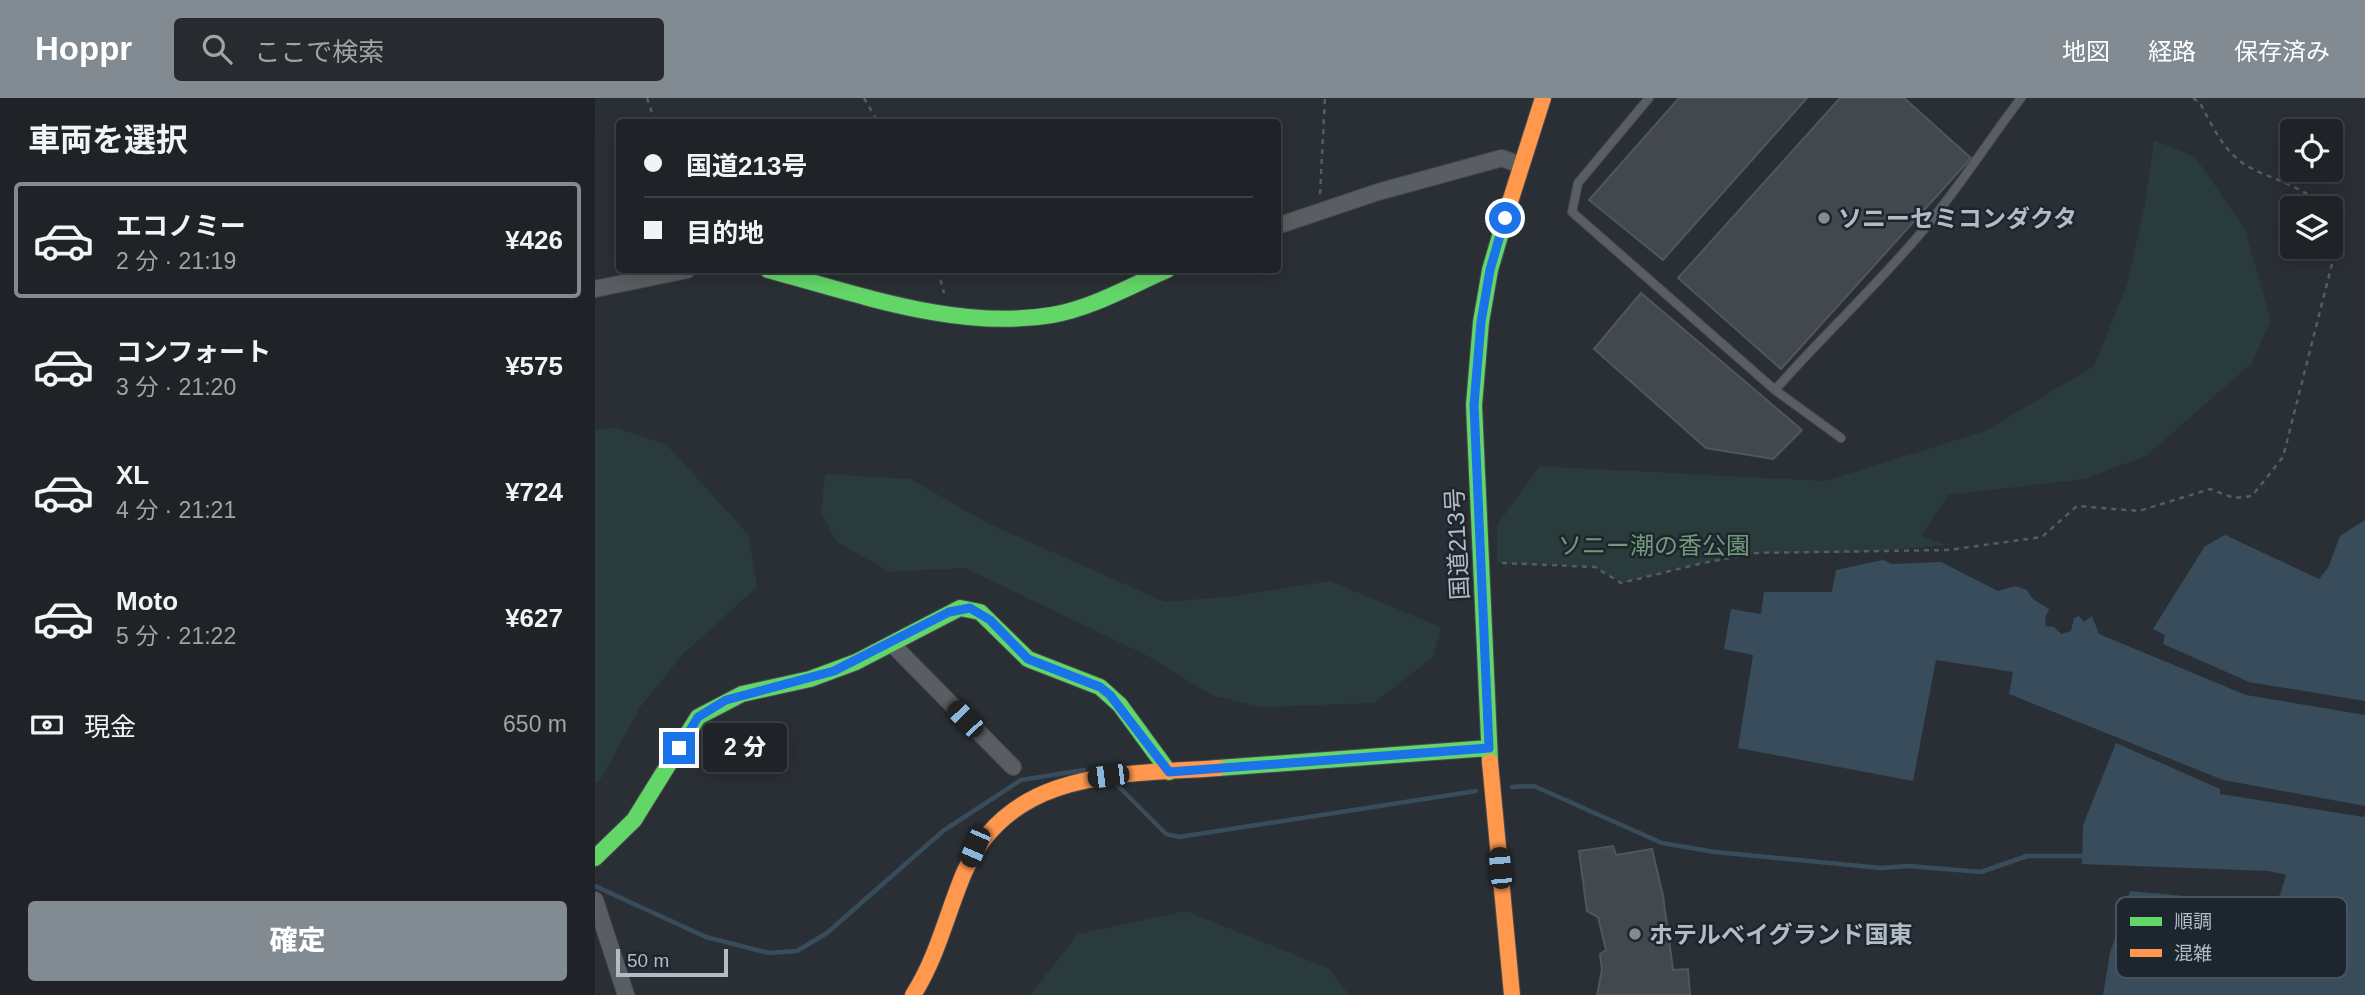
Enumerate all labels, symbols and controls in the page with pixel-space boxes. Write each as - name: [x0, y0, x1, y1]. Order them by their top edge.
- search box: [174, 18, 664, 81]
- text: Hoppr: [35, 30, 132, 67]
- icon: search: [198, 30, 236, 68]
- text: ここで検索: [254, 37, 384, 67]
- text: 地図: [2062, 38, 2110, 65]
- text: 経路: [2148, 38, 2196, 65]
- text: 保存済み: [2234, 38, 2330, 65]
- map controls: [2280, 119, 2343, 259]
- button: locate: [2280, 119, 2343, 182]
- text: 車両を選択: [28, 122, 188, 158]
- text: 国道213号: [686, 151, 807, 181]
- button: layers: [2280, 196, 2343, 259]
- route start: [1489, 202, 1521, 234]
- place label: ソニーセミコンダクタ: [1838, 205, 2077, 232]
- icon: car: [32, 209, 95, 272]
- marker: ソニーセミコンダクタ: [1816, 210, 1832, 226]
- text: エコノミー: [116, 211, 246, 241]
- text: 目的地: [686, 218, 764, 248]
- text: ¥426: [505, 225, 563, 255]
- text: 2 分 · 21:19: [116, 248, 236, 274]
- icon: car: [32, 335, 95, 398]
- text: コンフォート: [116, 337, 271, 367]
- text: ¥575: [505, 351, 563, 381]
- text: 3 分 · 21:20: [116, 374, 236, 400]
- text: XL: [116, 460, 149, 490]
- icon: car: [32, 461, 95, 524]
- text: ¥724: [505, 477, 563, 507]
- street label: 国道213号: [1441, 487, 1473, 601]
- text: 4 分 · 21:21: [116, 497, 236, 523]
- park label: ソニー潮の香公園: [1558, 532, 1750, 559]
- text: Moto: [116, 586, 178, 616]
- icon: car: [32, 587, 95, 650]
- text: ¥627: [505, 603, 563, 633]
- text: 5 分 · 21:22: [116, 623, 236, 649]
- car: [943, 697, 988, 741]
- icon: cash: [28, 706, 66, 744]
- text: 650 m: [503, 711, 567, 737]
- text: 現金: [84, 712, 136, 742]
- callout: 2 分: [703, 724, 787, 772]
- route end: [663, 732, 695, 764]
- text: 2 分: [724, 734, 766, 760]
- car: [1086, 763, 1131, 789]
- car: [958, 824, 993, 870]
- car: [1488, 846, 1513, 890]
- legend: [2116, 897, 2347, 978]
- button: 確定: [28, 901, 567, 981]
- text: 順調: [2174, 911, 2212, 932]
- place label: ホテルベイグランド国東: [1649, 921, 1913, 948]
- marker: ホテルベイグランド国東: [1627, 926, 1643, 942]
- text: 混雑: [2174, 943, 2212, 964]
- scale bar: [616, 946, 728, 978]
- text: 50 m: [627, 950, 669, 971]

